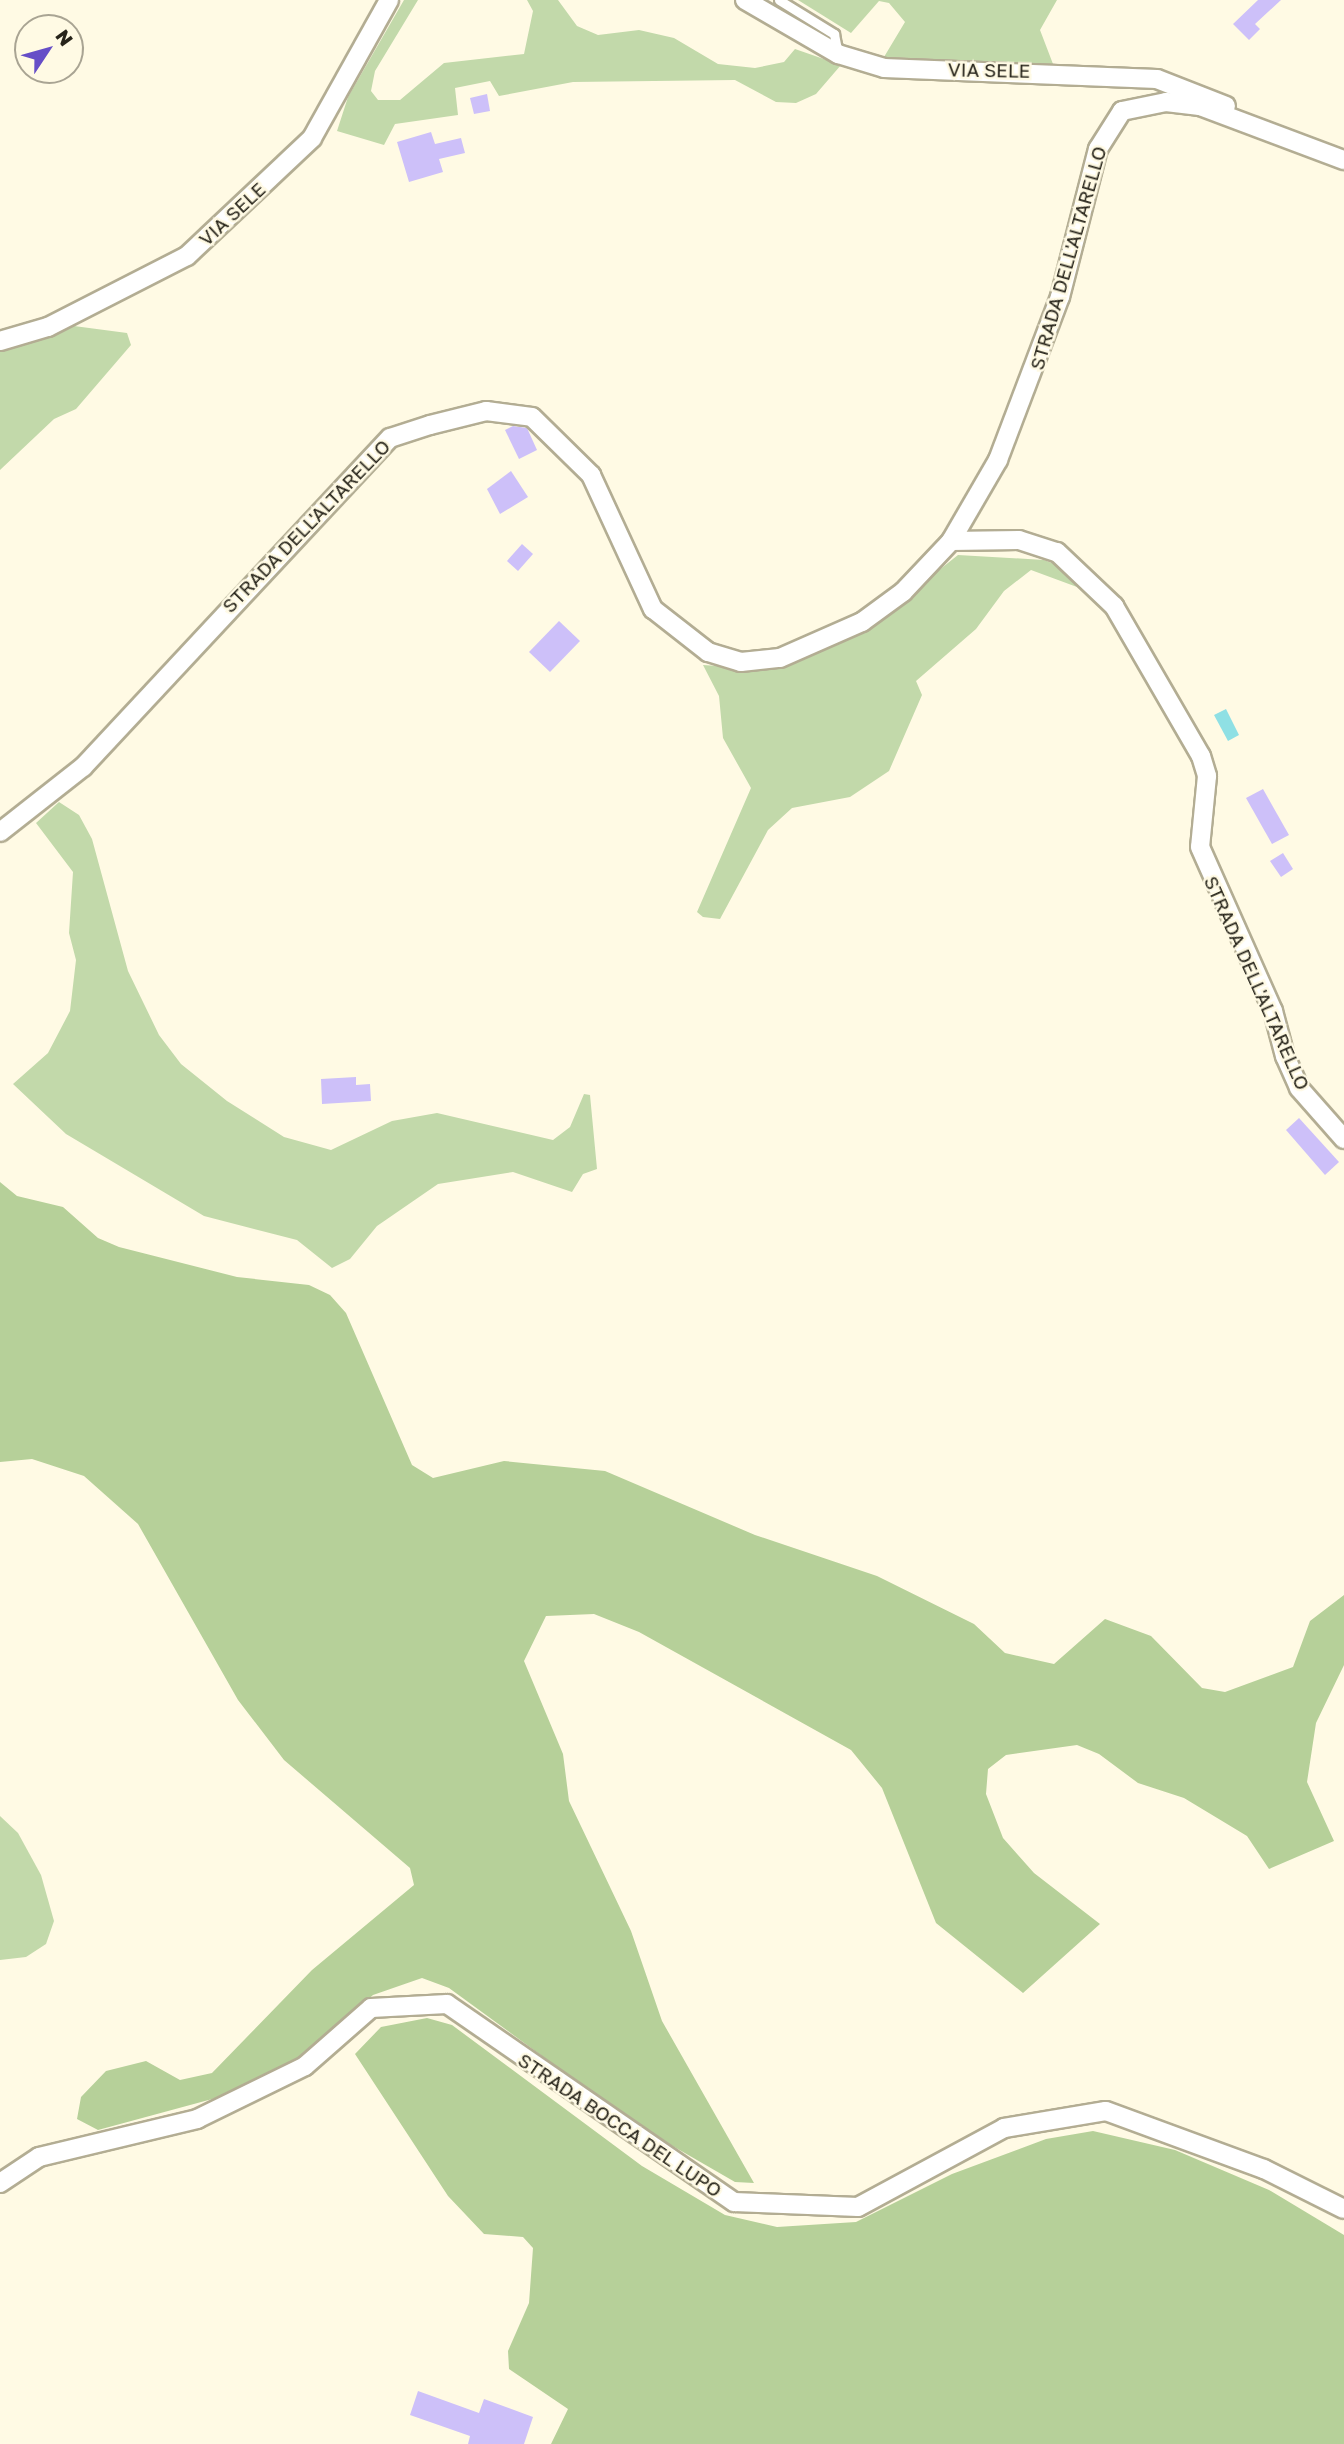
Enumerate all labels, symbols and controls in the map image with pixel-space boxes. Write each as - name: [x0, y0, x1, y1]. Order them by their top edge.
- north arrow: [14, 14, 84, 84]
- text: N: [51, 25, 78, 50]
- street label: VIA SELE: [948, 58, 1030, 82]
- street label: STRADA DELL'ALTARELLO: [1025, 144, 1111, 372]
- street label: VIA SELE: [194, 178, 270, 250]
- street label: STRADA DELL'ALTARELLO: [217, 435, 395, 617]
- street label: STRADA DELL'ALTARELLO: [1199, 873, 1315, 1093]
- street label: STRADA BOCCA DEL LUPO: [514, 2048, 726, 2202]

